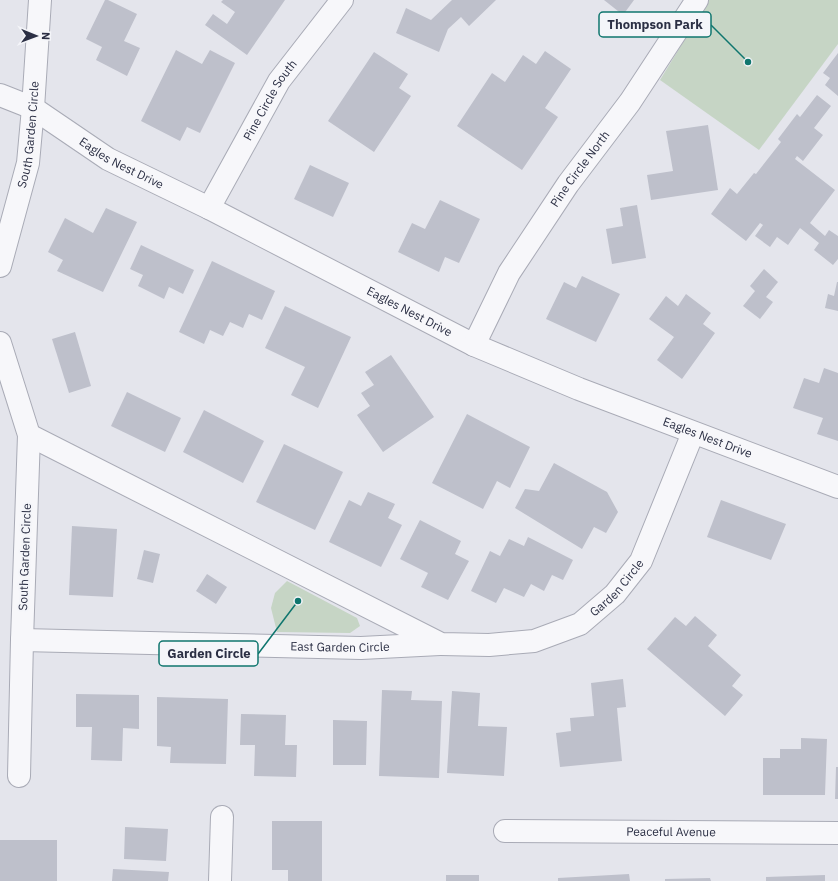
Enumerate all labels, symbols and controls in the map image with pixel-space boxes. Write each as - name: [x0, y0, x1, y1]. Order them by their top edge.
- callout: Thompson Park: [599, 12, 711, 37]
- north arrow: [16, 16, 56, 56]
- text: Thompson Park: [607, 16, 703, 33]
- text: N: [39, 32, 53, 40]
- street label: Pine Circle South: [240, 56, 300, 143]
- street label: South Garden Circle: [14, 80, 42, 189]
- street label: Pine Circle North: [547, 128, 613, 210]
- street label: Eagles Nest Drive: [77, 134, 167, 192]
- street label: Eagles Nest Drive: [364, 283, 455, 340]
- street label: Eagles Nest Drive: [661, 413, 755, 461]
- street label: South Garden Circle: [15, 503, 34, 611]
- street label: Garden Circle: [586, 556, 647, 619]
- street label: East Garden Circle: [290, 638, 390, 655]
- callout: Garden Circle: [159, 641, 258, 666]
- text: Garden Circle: [167, 645, 251, 662]
- street label: Peaceful Avenue: [626, 824, 716, 839]

